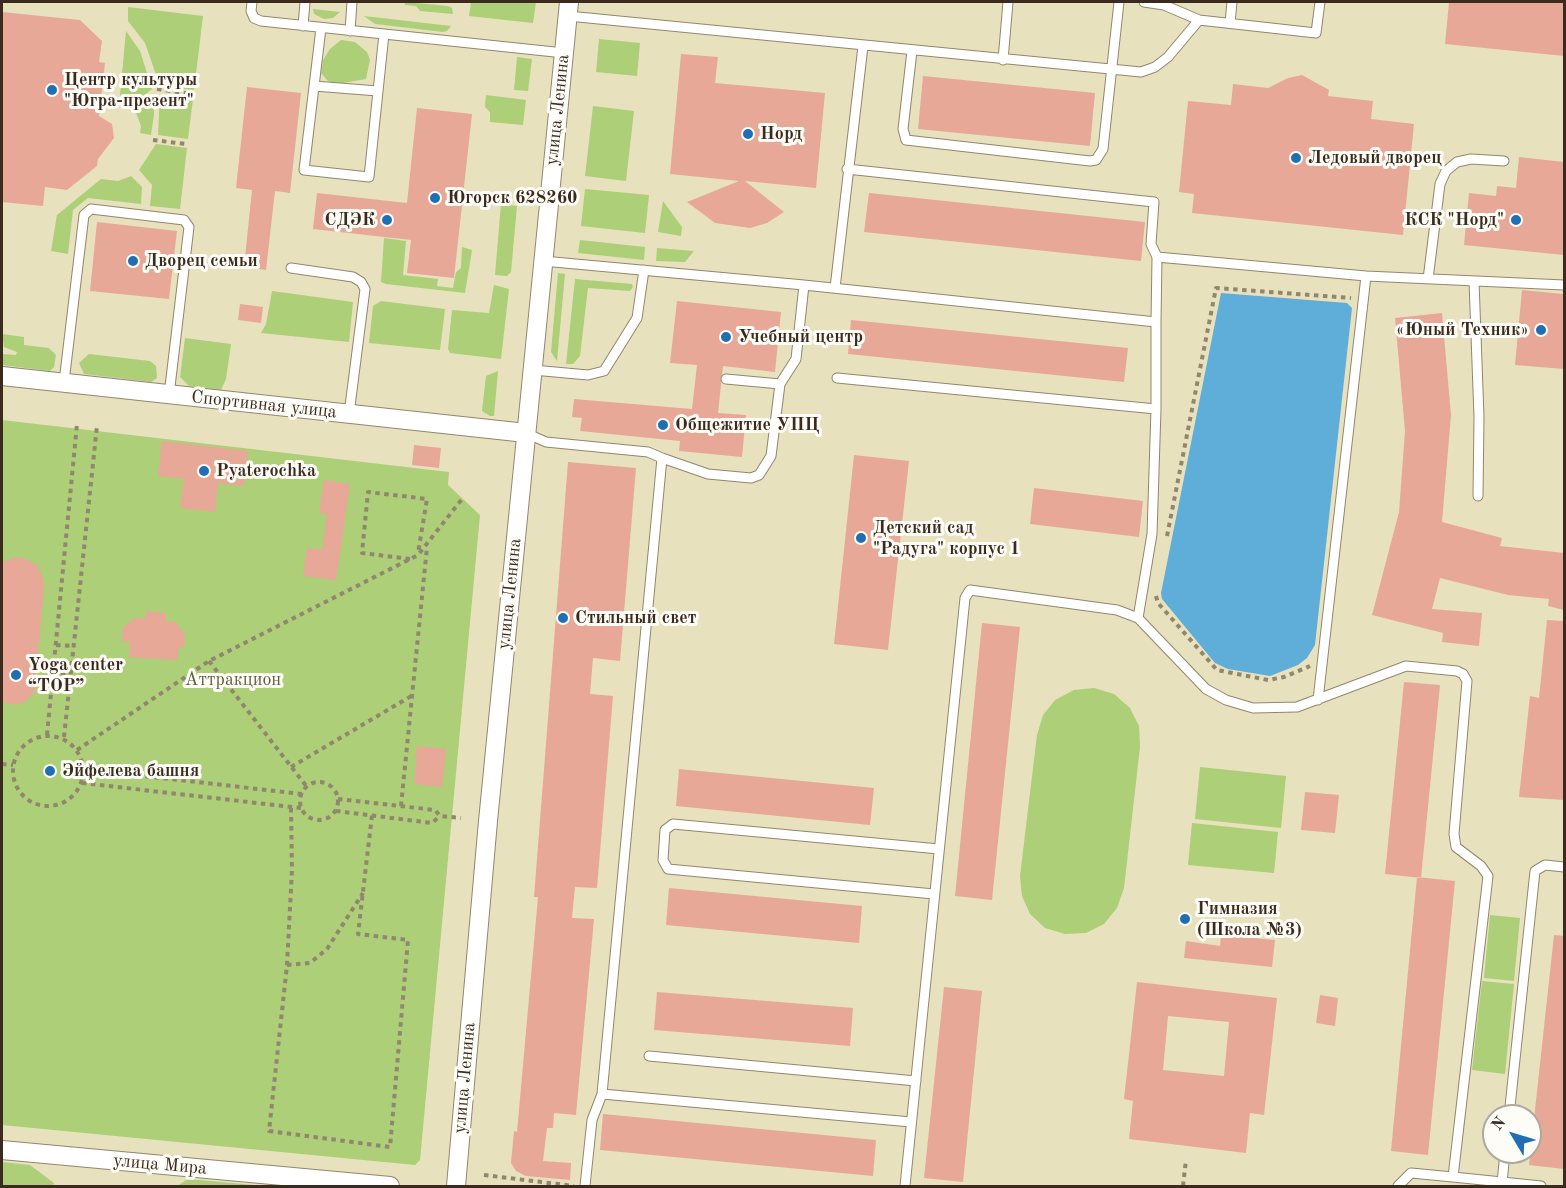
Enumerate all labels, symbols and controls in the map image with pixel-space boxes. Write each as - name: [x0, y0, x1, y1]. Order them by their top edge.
- street label: улица Ленина: [541, 53, 575, 167]
- place label: Центр культуры "Югра-презент": [64, 69, 197, 112]
- marker: Центр культуры "Югра-презент": [45, 83, 59, 97]
- place label: Норд: [760, 123, 802, 145]
- marker: Норд: [741, 127, 755, 141]
- place label: Ледовый дворец: [1308, 147, 1442, 169]
- marker: Ледовый дворец: [1289, 151, 1303, 165]
- place label: Югорск 628260: [447, 187, 578, 209]
- marker: Югорск 628260: [428, 191, 442, 205]
- place label: СДЭК: [325, 209, 375, 231]
- place label: КСК "Норд": [1404, 209, 1504, 231]
- marker: СДЭК: [380, 213, 394, 227]
- marker: КСК "Норд": [1509, 213, 1523, 227]
- place label: Дворец семьи: [145, 250, 258, 272]
- marker: Дворец семьи: [126, 254, 140, 268]
- place label: «Юный Техник»: [1396, 319, 1529, 341]
- marker: «Юный Техник»: [1534, 323, 1548, 337]
- place label: Учебный центр: [738, 326, 863, 348]
- marker: Учебный центр: [719, 330, 733, 344]
- street label: Спортивная улица: [190, 387, 338, 423]
- place label: Общежитие УПЦ: [675, 414, 819, 436]
- marker: Общежитие УПЦ: [656, 418, 670, 432]
- place label: Pyaterochka: [216, 460, 316, 482]
- marker: Pyaterochka: [197, 464, 211, 478]
- place label: Детский сад "Радуга" корпус 1: [873, 517, 1020, 560]
- marker: Детский сад "Радуга" корпус 1: [854, 531, 868, 545]
- street label: улица Ленина: [493, 537, 527, 651]
- place label: Стильный свет: [575, 607, 696, 629]
- marker: Стильный свет: [556, 611, 570, 625]
- place label: Yoga center “TOP”: [28, 654, 123, 696]
- marker: Yoga center “TOP”: [9, 668, 23, 682]
- park label: Аттракцион: [185, 669, 281, 691]
- place label: Эйфелева башня: [62, 760, 199, 782]
- marker: Эйфелева башня: [43, 764, 57, 778]
- place label: Гимназия (Школа №3): [1197, 898, 1302, 940]
- marker: Гимназия (Школа №3): [1178, 912, 1192, 926]
- street label: улица Ленина: [449, 1021, 481, 1135]
- north arrow: [1482, 1104, 1542, 1164]
- text: N: [1489, 1114, 1509, 1134]
- street label: улица Мира: [112, 1150, 208, 1180]

